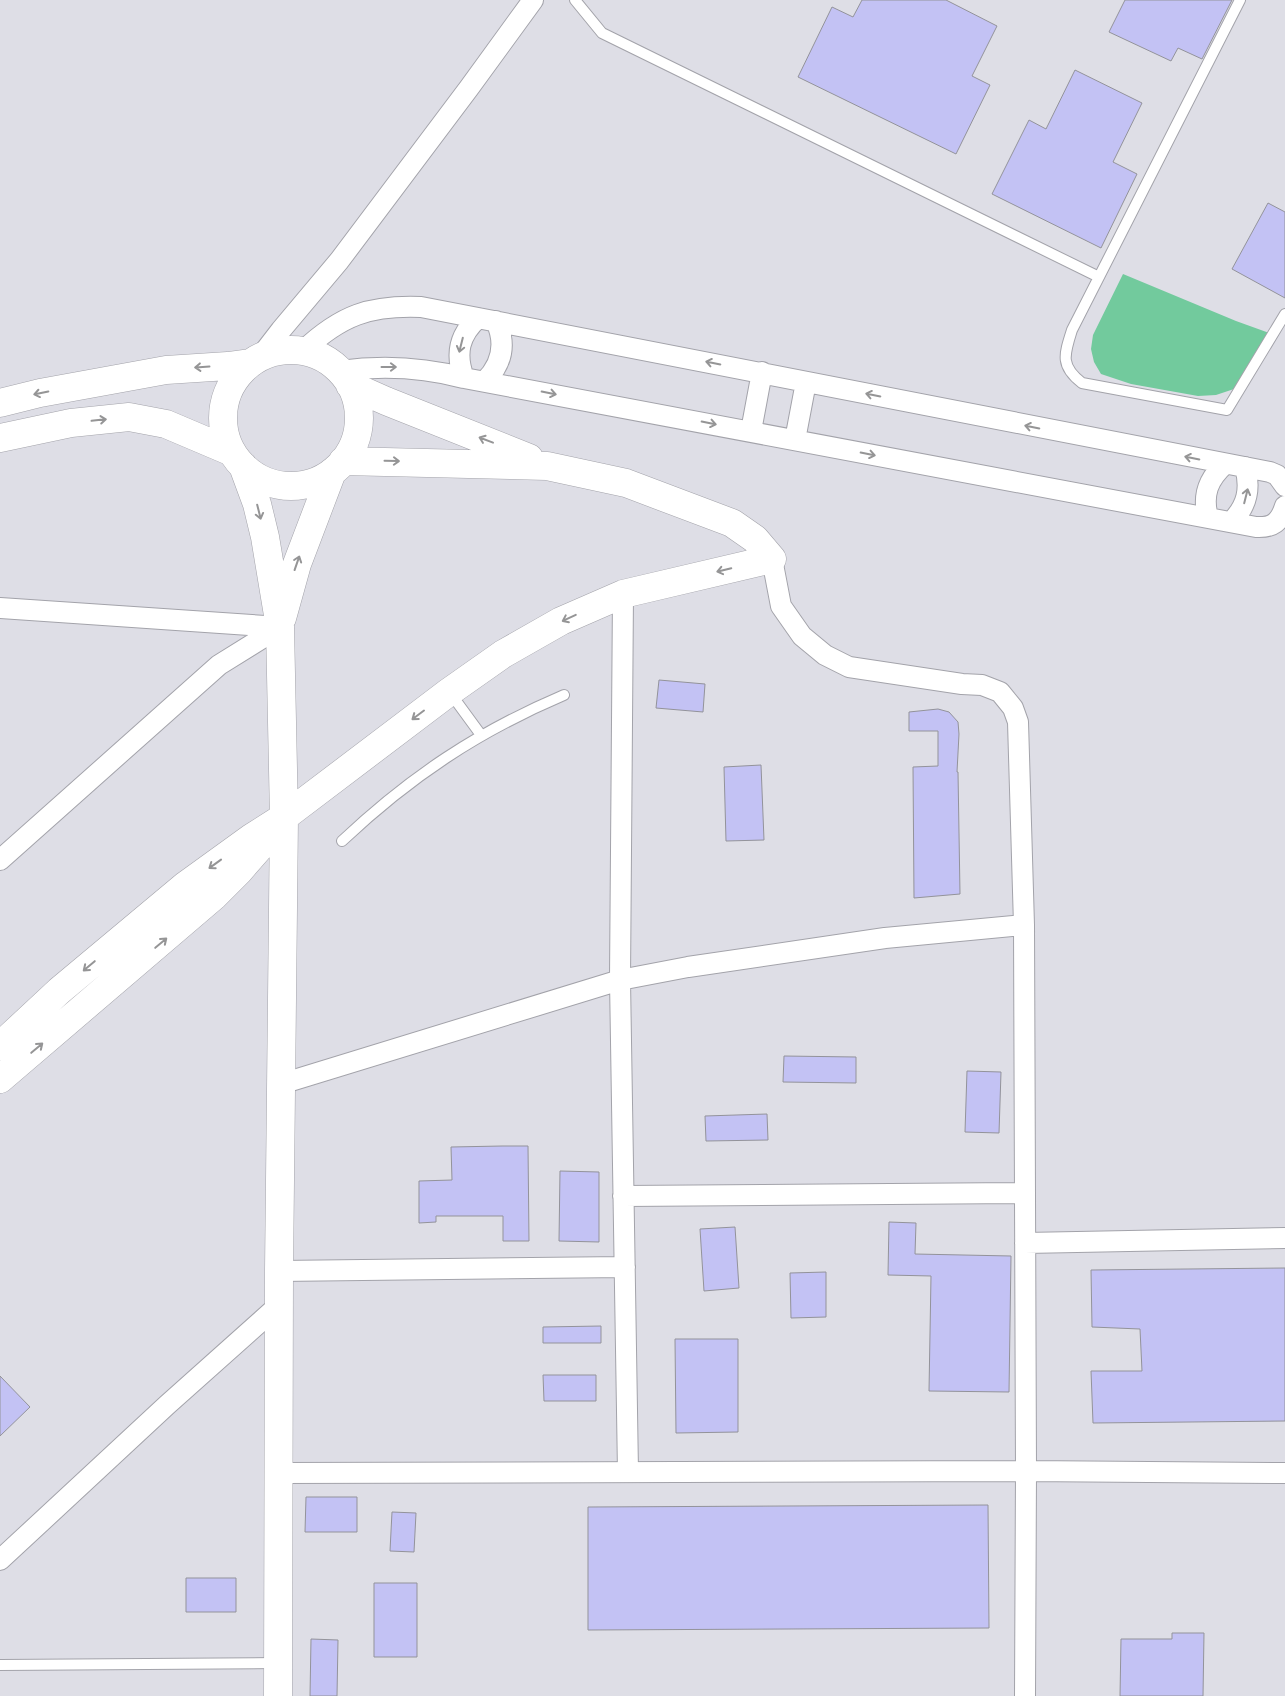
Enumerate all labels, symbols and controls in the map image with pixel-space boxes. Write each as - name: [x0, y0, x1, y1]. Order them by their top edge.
- one-way arrow: [456, 337, 465, 353]
- one-way arrow: [706, 358, 722, 367]
- one-way arrow: [380, 362, 397, 372]
- one-way arrow: [194, 363, 210, 372]
- one-way arrow: [541, 388, 557, 398]
- one-way arrow: [34, 389, 50, 398]
- one-way arrow: [865, 390, 881, 400]
- one-way arrow: [91, 415, 107, 425]
- one-way arrow: [700, 419, 716, 428]
- one-way arrow: [1025, 421, 1041, 431]
- one-way arrow: [479, 435, 494, 444]
- one-way arrow: [860, 450, 876, 460]
- one-way arrow: [1184, 452, 1200, 462]
- one-way arrow: [384, 456, 400, 466]
- one-way arrow: [1242, 489, 1251, 505]
- one-way arrow: [255, 504, 264, 520]
- one-way arrow: [293, 555, 303, 571]
- one-way arrow: [717, 566, 733, 575]
- one-way arrow: [562, 613, 577, 623]
- one-way arrow: [412, 709, 425, 720]
- one-way arrow: [208, 859, 222, 869]
- one-way arrow: [154, 937, 167, 948]
- one-way arrow: [82, 961, 95, 972]
- one-way arrow: [31, 1042, 44, 1053]

